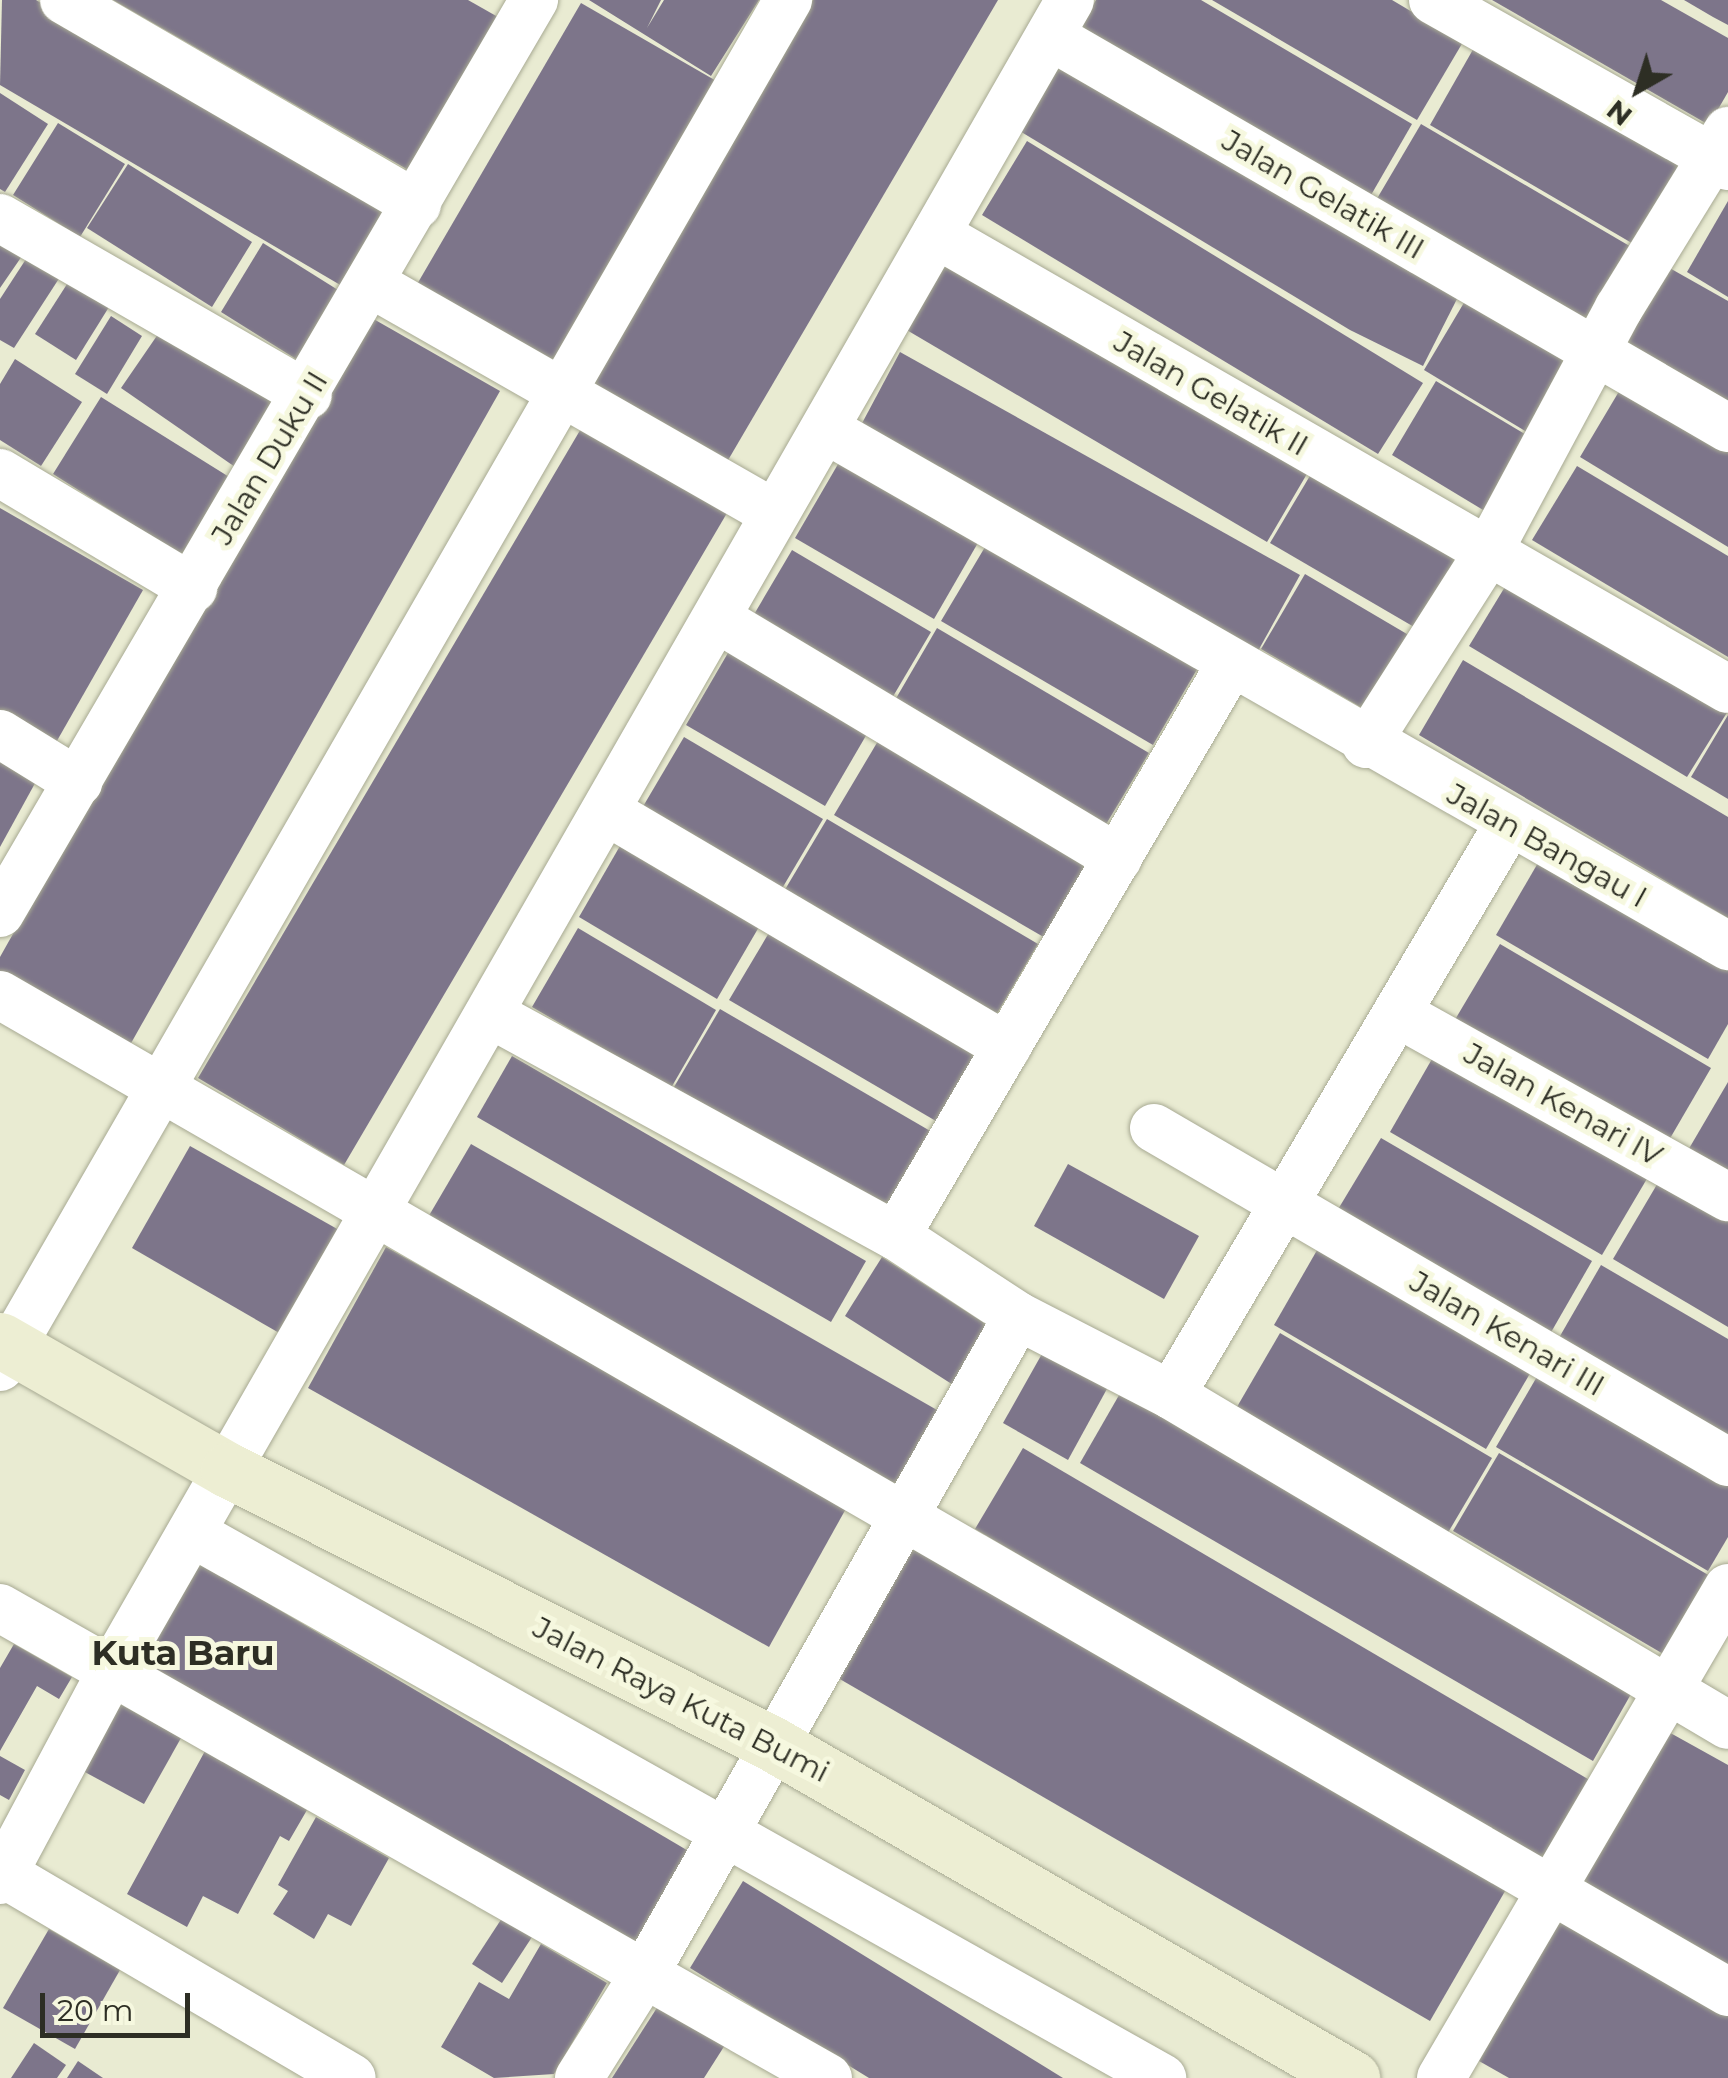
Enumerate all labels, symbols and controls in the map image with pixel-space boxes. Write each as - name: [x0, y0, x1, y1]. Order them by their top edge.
- north arrow: [1588, 40, 1688, 140]
- text: N: [1600, 93, 1639, 134]
- street label: Jalan Gelatik III: [1216, 123, 1430, 267]
- street label: Jalan Gelatik II: [1108, 324, 1314, 464]
- street label: Jalan Duku II: [204, 365, 336, 551]
- street label: Jalan Bangau I: [1441, 776, 1653, 916]
- street label: Jalan Kenari IV: [1458, 1036, 1668, 1174]
- street label: Jalan Kenari III: [1403, 1264, 1611, 1404]
- street label: Jalan Raya Kuta Bumi: [527, 1610, 835, 1790]
- district label: Kuta Baru: [92, 1632, 274, 1674]
- scale bar: [45, 1973, 195, 2035]
- text: 20 m: [57, 1992, 134, 2029]

